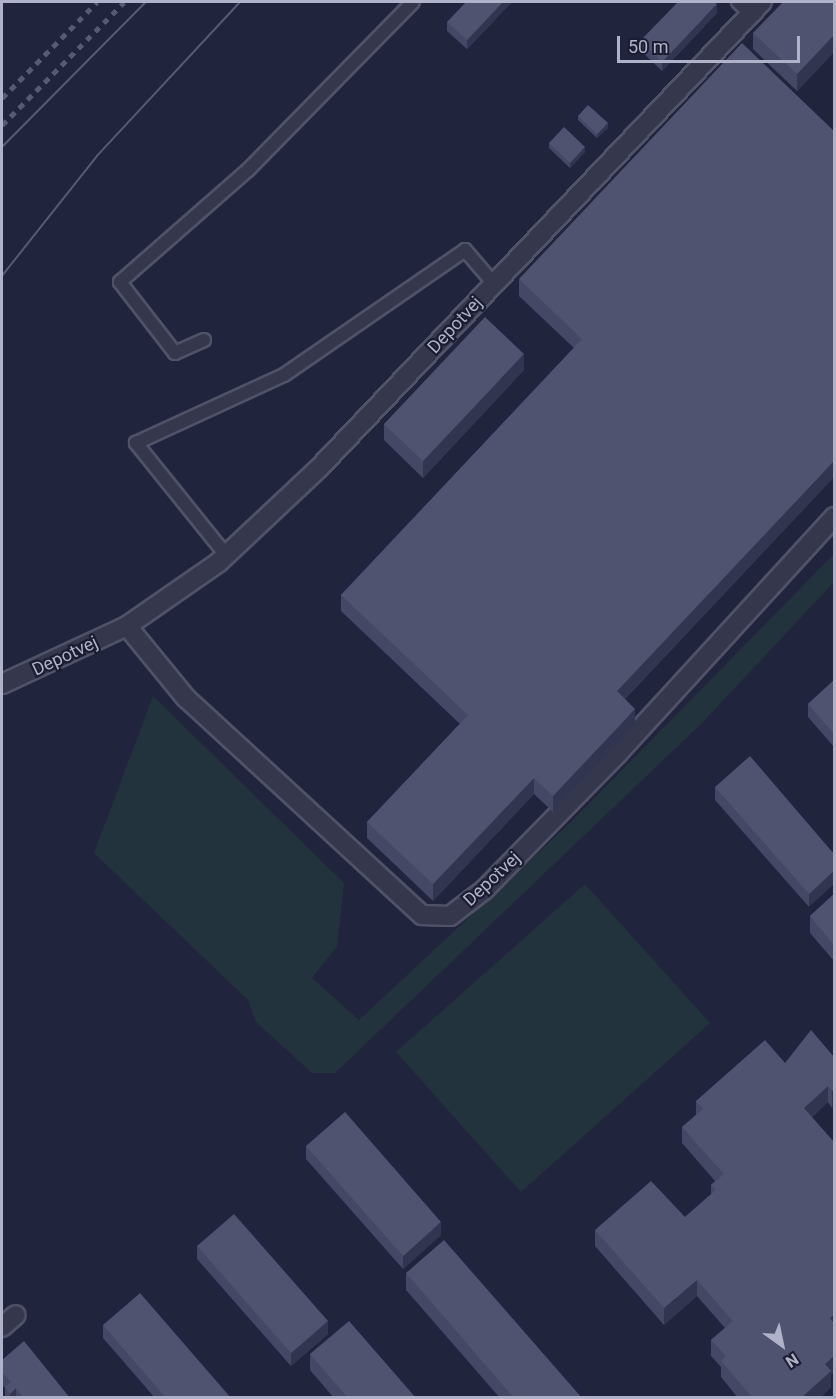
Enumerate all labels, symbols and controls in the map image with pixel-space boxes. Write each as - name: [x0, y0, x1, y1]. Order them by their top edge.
- scale bar: [620, 24, 803, 62]
- text: 50 m: [628, 36, 668, 57]
- street label: Depotvej: [423, 292, 487, 358]
- street label: Depotvej: [29, 631, 101, 681]
- street label: Depotvej: [459, 847, 525, 911]
- north arrow: [752, 1315, 812, 1375]
- text: N: [782, 1349, 802, 1372]

